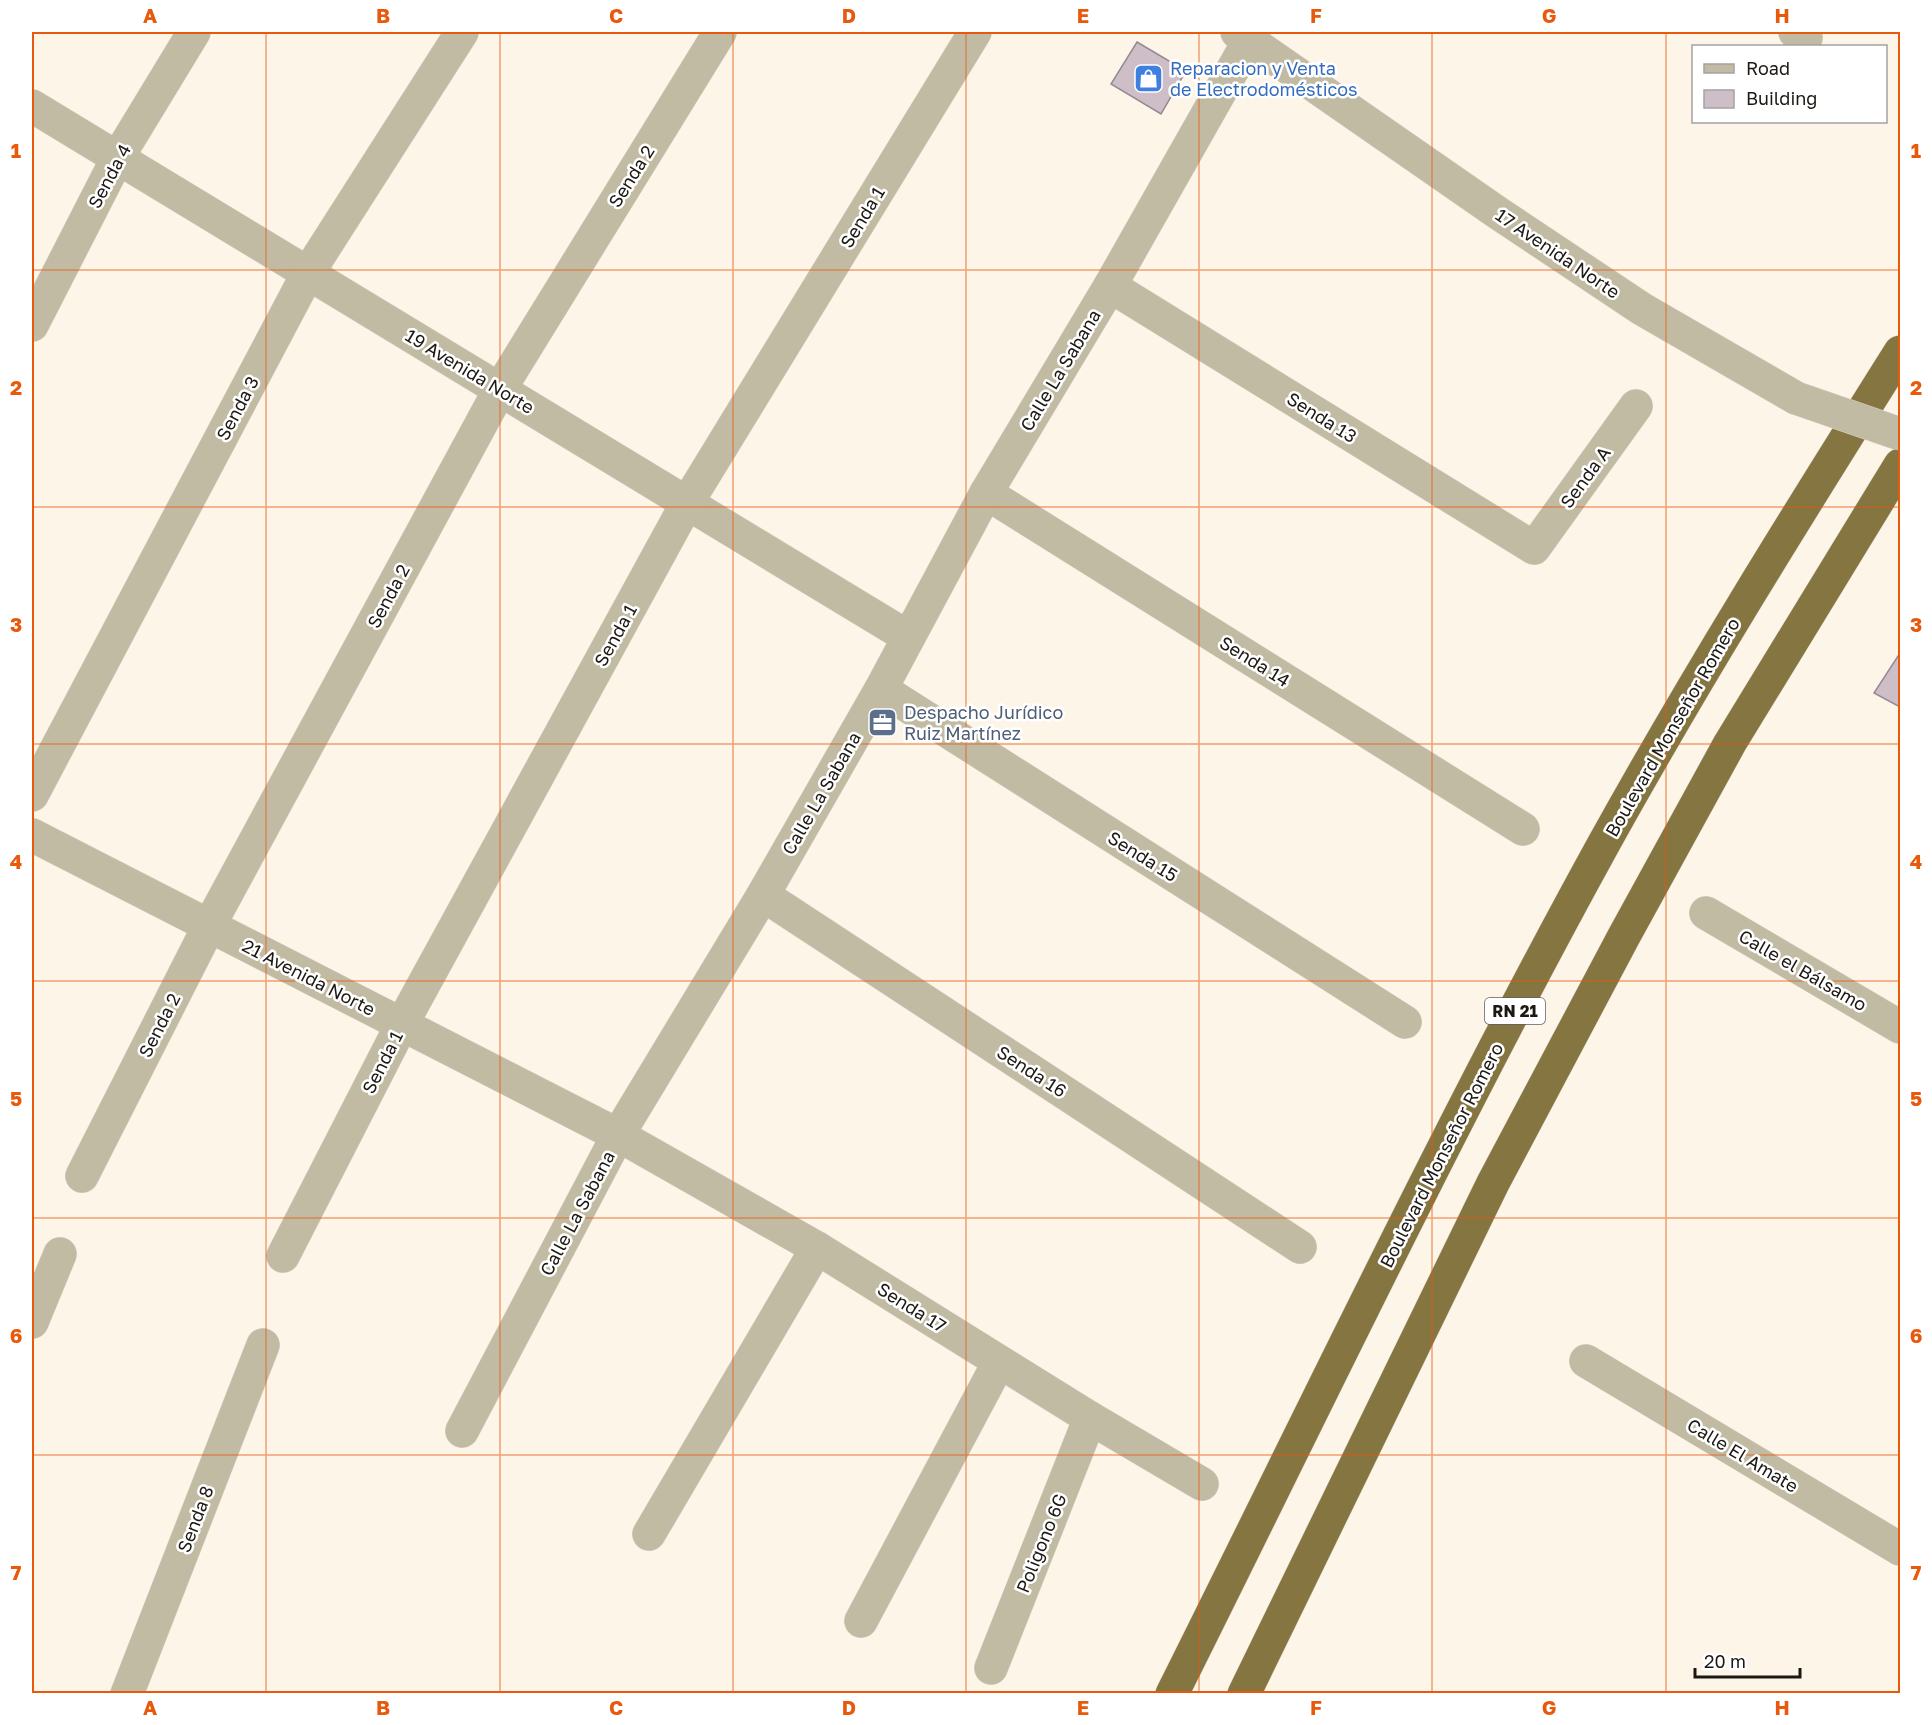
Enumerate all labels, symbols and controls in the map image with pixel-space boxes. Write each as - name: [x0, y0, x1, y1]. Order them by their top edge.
- text: A: [143, 3, 157, 27]
- text: B: [376, 3, 390, 27]
- text: C: [609, 3, 623, 27]
- text: D: [842, 3, 856, 27]
- text: E: [1077, 3, 1089, 27]
- text: F: [1310, 3, 1322, 27]
- text: G: [1542, 3, 1556, 27]
- text: H: [1774, 3, 1790, 27]
- legend: [1692, 45, 1887, 123]
- place label: Reparacion y Venta de Electrodomésticos: [1170, 57, 1358, 100]
- text: Road: [1746, 57, 1790, 79]
- shop icon: Reparacion y Venta de Electrodomésticos: [1133, 62, 1165, 94]
- text: Building: [1746, 87, 1817, 109]
- text: 1: [11, 138, 21, 162]
- text: 1: [1911, 138, 1921, 162]
- street label: Senda 4: [83, 140, 135, 212]
- street label: Senda 2: [603, 141, 659, 211]
- street label: Senda 1: [835, 182, 889, 252]
- street label: 17 Avenida Norte: [1492, 203, 1624, 303]
- street label: Calle La Sabana: [1015, 305, 1105, 435]
- street label: 19 Avenida Norte: [402, 324, 538, 418]
- street label: Senda 3: [211, 372, 263, 444]
- text: 2: [10, 375, 22, 399]
- text: 2: [1910, 375, 1922, 399]
- street label: Senda 13: [1283, 387, 1361, 447]
- street label: Senda A: [1555, 442, 1615, 512]
- street label: Senda 2: [362, 560, 414, 632]
- street label: Senda 1: [589, 600, 641, 670]
- text: 3: [10, 612, 22, 636]
- text: 3: [1910, 612, 1922, 636]
- street label: Boulevard Monseñor Romero: [1600, 614, 1744, 840]
- street label: Senda 14: [1216, 631, 1294, 691]
- place label: Despacho Jurídico Ruiz Martínez: [904, 701, 1063, 744]
- office icon: Despacho Jurídico Ruiz Martínez: [867, 706, 899, 738]
- street label: Calle La Sabana: [777, 728, 865, 858]
- street label: Senda 15: [1104, 826, 1182, 886]
- text: 4: [10, 849, 22, 873]
- text: 4: [1910, 849, 1922, 873]
- street label: Calle el Bálsamo: [1735, 925, 1871, 1015]
- street label: 21 Avenida Norte: [239, 934, 379, 1020]
- street label: Senda 2: [133, 989, 185, 1061]
- road number: RN 21: [1485, 998, 1545, 1024]
- street label: Senda 1: [357, 1027, 407, 1097]
- street label: Boulevard Monseñor Romero: [1375, 1039, 1507, 1271]
- street label: Senda 16: [993, 1040, 1071, 1102]
- text: 5: [10, 1086, 22, 1110]
- text: 5: [1910, 1086, 1922, 1110]
- street label: Calle La Sabana: [535, 1147, 619, 1279]
- street label: Senda 17: [874, 1277, 950, 1337]
- text: 6: [10, 1323, 22, 1347]
- text: 6: [1910, 1323, 1922, 1347]
- street label: Calle El Amate: [1684, 1413, 1802, 1497]
- street label: Senda 8: [172, 1482, 218, 1556]
- street label: Poligono 6G: [1011, 1490, 1071, 1596]
- text: 7: [11, 1560, 22, 1584]
- text: 7: [1911, 1560, 1922, 1584]
- scale bar: [1695, 1641, 1800, 1679]
- text: 20 m: [1704, 1650, 1746, 1672]
- text: A: [143, 1695, 157, 1719]
- text: B: [376, 1695, 390, 1719]
- text: C: [609, 1695, 623, 1719]
- text: D: [842, 1695, 856, 1719]
- text: E: [1077, 1695, 1089, 1719]
- text: F: [1310, 1695, 1322, 1719]
- text: G: [1542, 1695, 1556, 1719]
- text: H: [1774, 1695, 1790, 1719]

